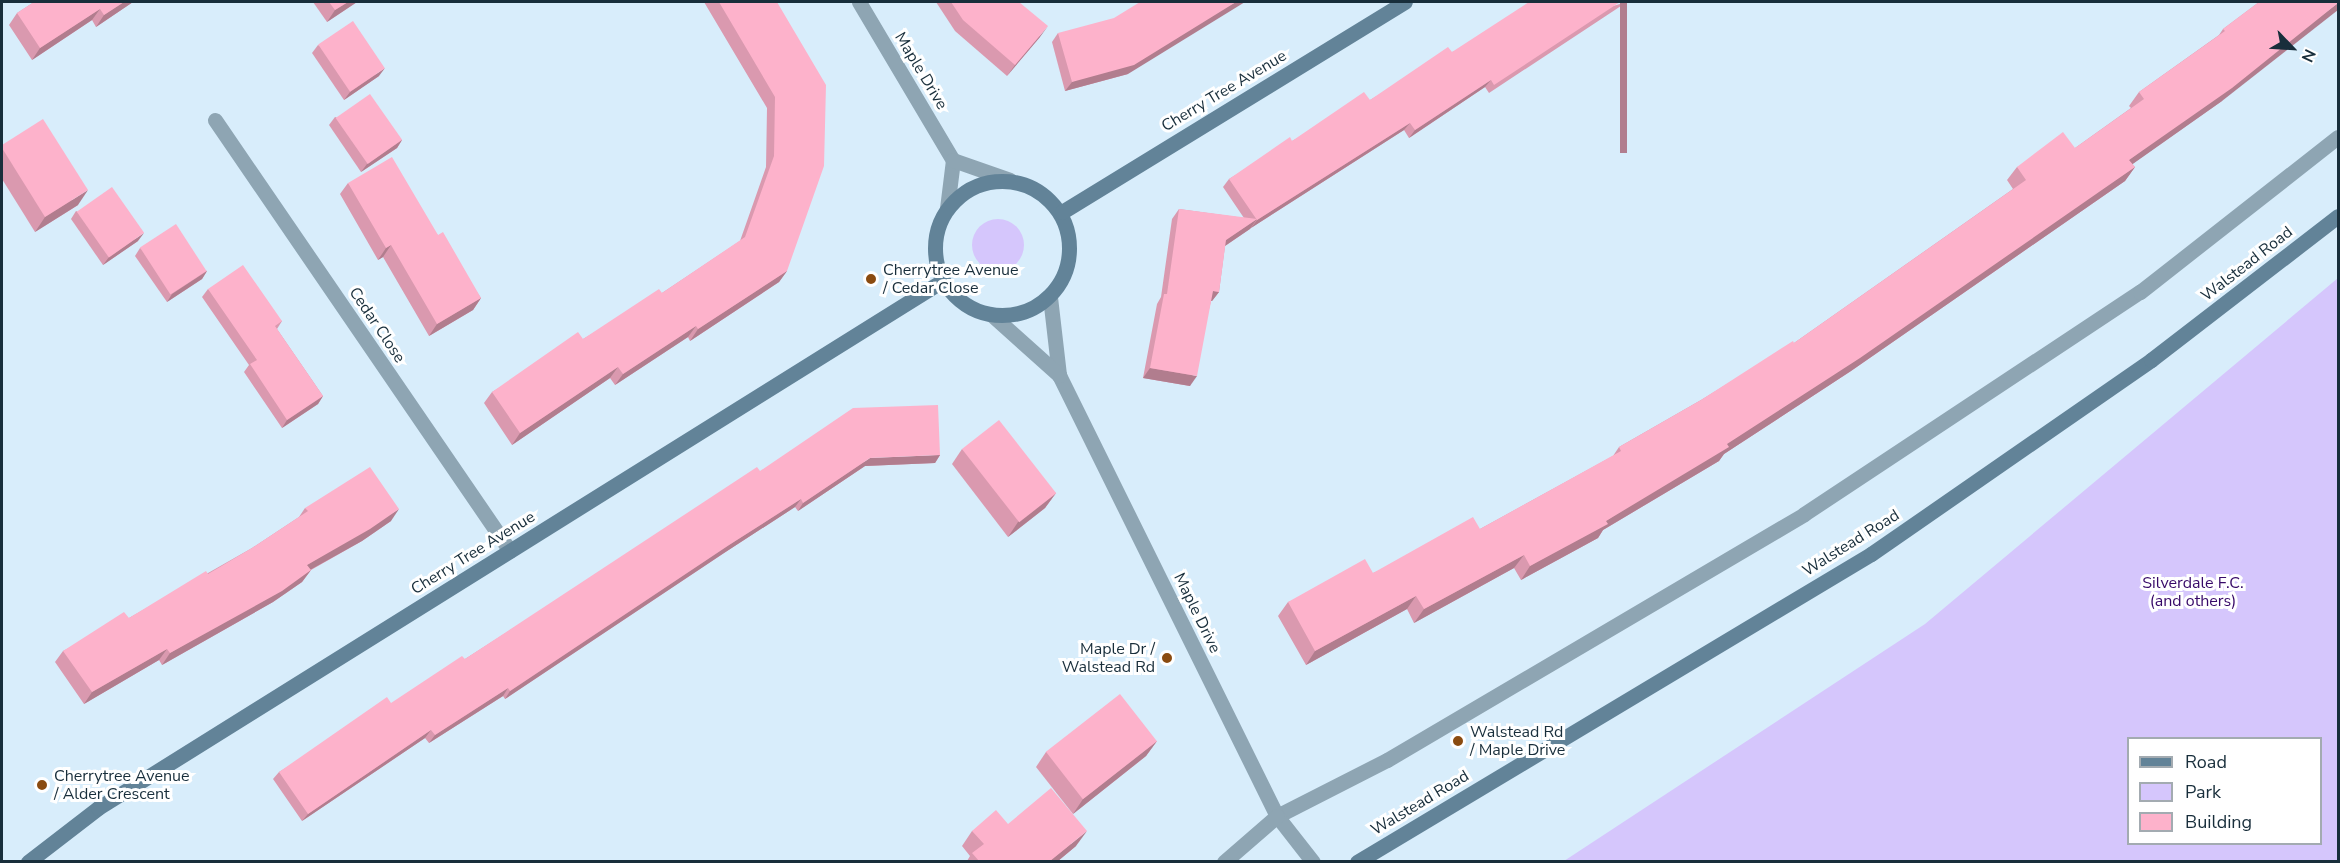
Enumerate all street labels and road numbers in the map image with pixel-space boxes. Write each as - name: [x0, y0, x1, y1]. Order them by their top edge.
- street label: Maple Drive: [890, 29, 952, 113]
- street label: Cherry Tree Avenue: [1158, 46, 1290, 136]
- street label: Walstead Road: [2198, 222, 2296, 306]
- street label: Cedar Close: [345, 284, 409, 366]
- street label: Walstead Road: [1799, 506, 1903, 580]
- street label: Cherry Tree Avenue: [408, 507, 538, 599]
- street label: Maple Drive: [1169, 570, 1225, 656]
- street label: Walstead Road: [1368, 766, 1472, 840]

